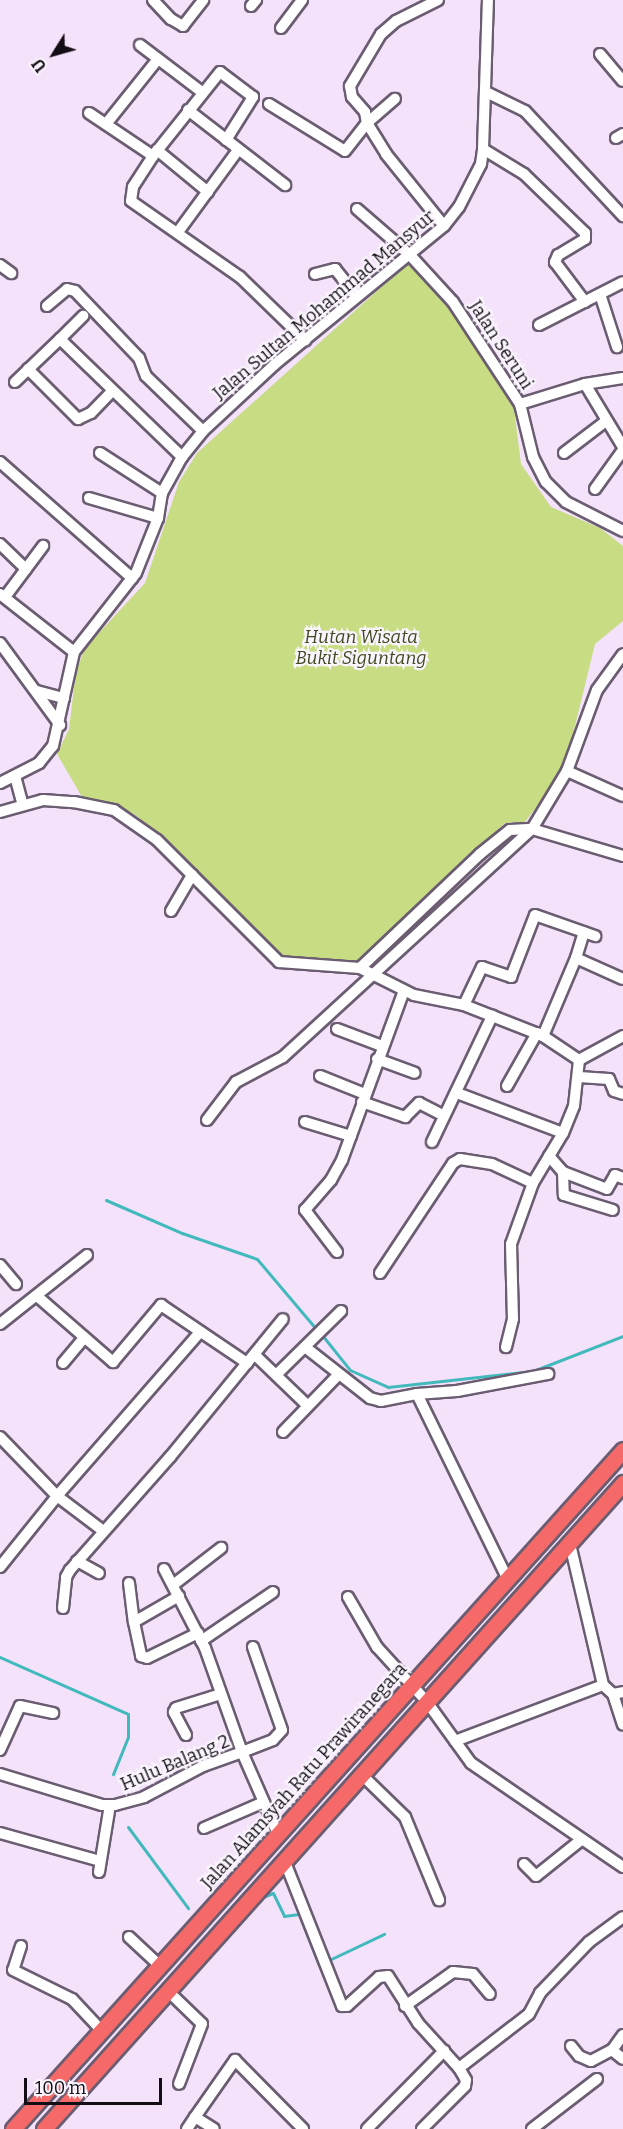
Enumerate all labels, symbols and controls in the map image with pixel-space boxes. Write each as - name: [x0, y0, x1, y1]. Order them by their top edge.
- north arrow: [24, 24, 84, 84]
- text: U: [28, 55, 50, 76]
- street label: Jalan Sultan Mohammad Mansyur: [209, 206, 439, 404]
- street label: Jalan Seruni: [464, 297, 538, 393]
- park label: Hutan Wisata Bukit Siguntang: [295, 627, 427, 670]
- street label: Jalan Alamsyah Ratu Prawiranegara: [197, 1659, 411, 1893]
- street label: Hulu Balang 2: [117, 1730, 233, 1796]
- scale bar: [27, 2066, 165, 2104]
- text: 100 m: [35, 2077, 86, 2099]

